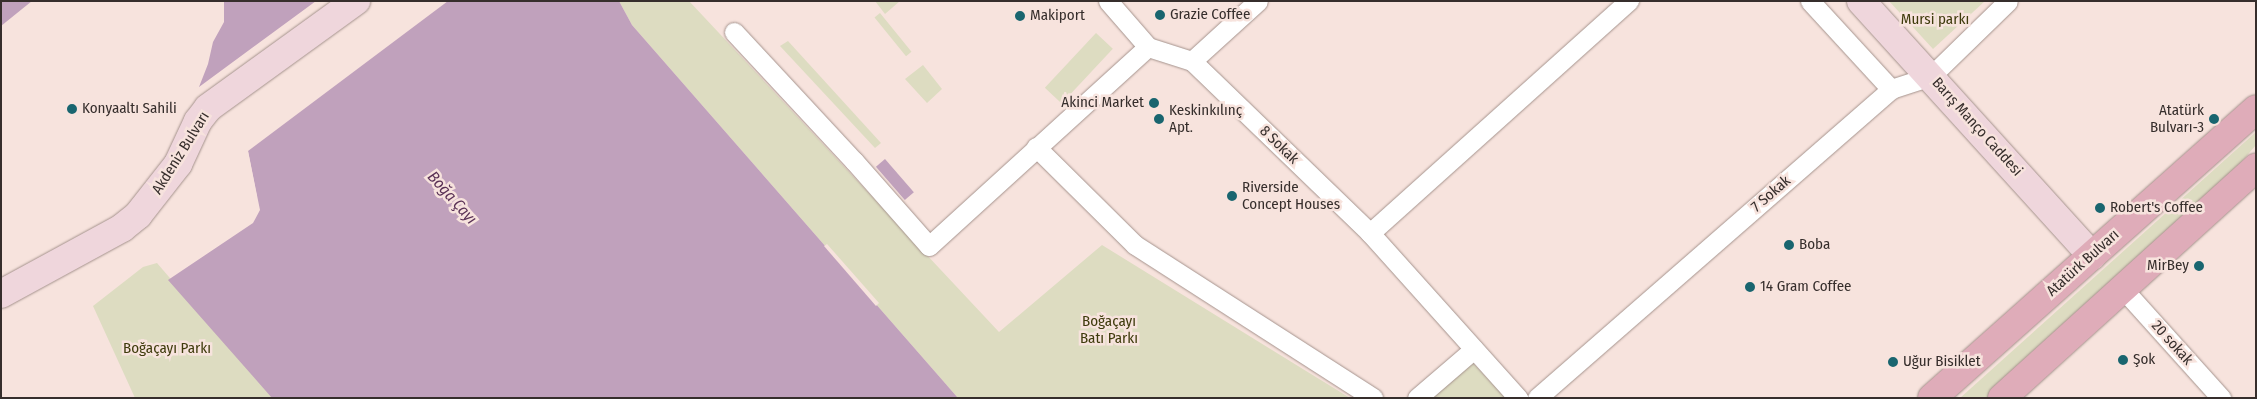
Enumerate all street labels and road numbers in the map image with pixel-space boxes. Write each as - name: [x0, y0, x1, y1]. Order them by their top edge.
- street label: Barış Manço Caddesi: [1928, 74, 2026, 180]
- street label: Akdeniz Bulvarı: [148, 108, 214, 198]
- street label: 8 Sokak: [1256, 122, 1302, 168]
- street label: 7 Sokak: [1748, 172, 1794, 216]
- street label: Atatürk Bulvarı: [2043, 226, 2123, 300]
- street label: 20 sokak: [2147, 317, 2197, 369]

